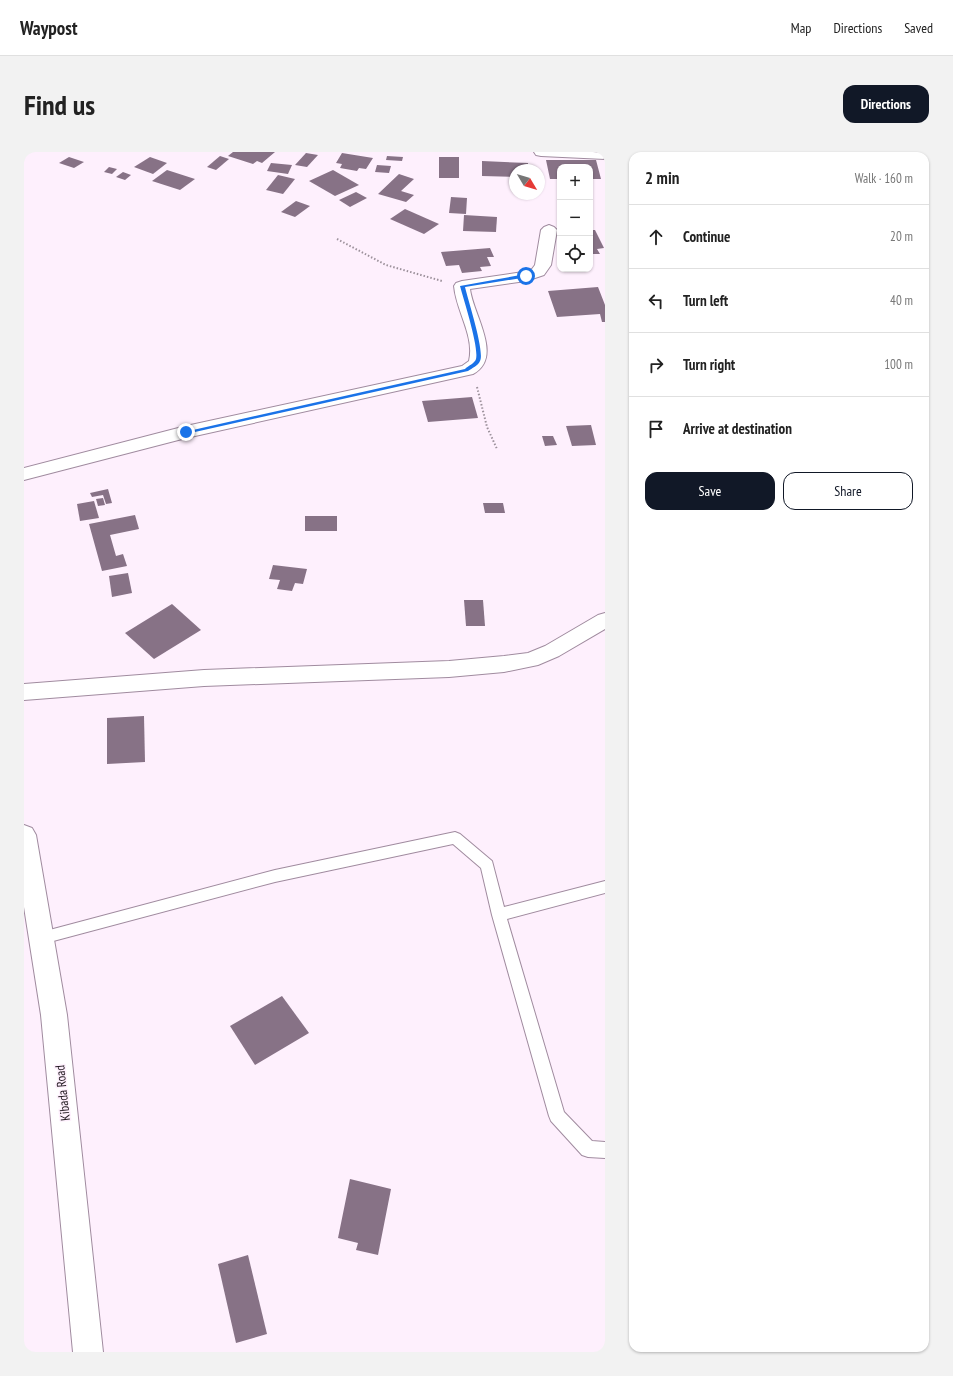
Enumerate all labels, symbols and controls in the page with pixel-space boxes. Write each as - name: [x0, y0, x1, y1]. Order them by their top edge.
- text: Waypost: [20, 16, 77, 40]
- text: Map: [791, 19, 811, 37]
- text: Directions: [833, 19, 882, 37]
- text: Saved: [904, 19, 933, 37]
- button: Directions: [843, 85, 929, 123]
- text: Find us: [24, 86, 95, 123]
- north arrow: [509, 164, 545, 200]
- map controls: [557, 164, 593, 272]
- button: +: [557, 164, 593, 200]
- text: 2 min: [645, 167, 679, 189]
- text: Walk · 160 m: [855, 170, 913, 187]
- button: −: [557, 200, 593, 236]
- icon: ahead: [645, 226, 667, 248]
- text: Continue: [683, 227, 730, 246]
- text: 20 m: [890, 228, 913, 245]
- button: locate: [557, 236, 593, 272]
- route start: [517, 267, 535, 285]
- icon: left: [645, 290, 667, 312]
- text: Turn left: [683, 291, 728, 310]
- text: 40 m: [890, 292, 913, 309]
- icon: right: [645, 354, 667, 376]
- text: Turn right: [683, 355, 735, 374]
- text: 100 m: [884, 356, 913, 373]
- icon: arrive: [645, 418, 667, 440]
- text: Arrive at destination: [683, 419, 792, 438]
- route end: [177, 423, 195, 441]
- button: Save: [645, 472, 775, 510]
- button: Share: [783, 472, 913, 510]
- street label: Kibada Road: [51, 1064, 74, 1122]

